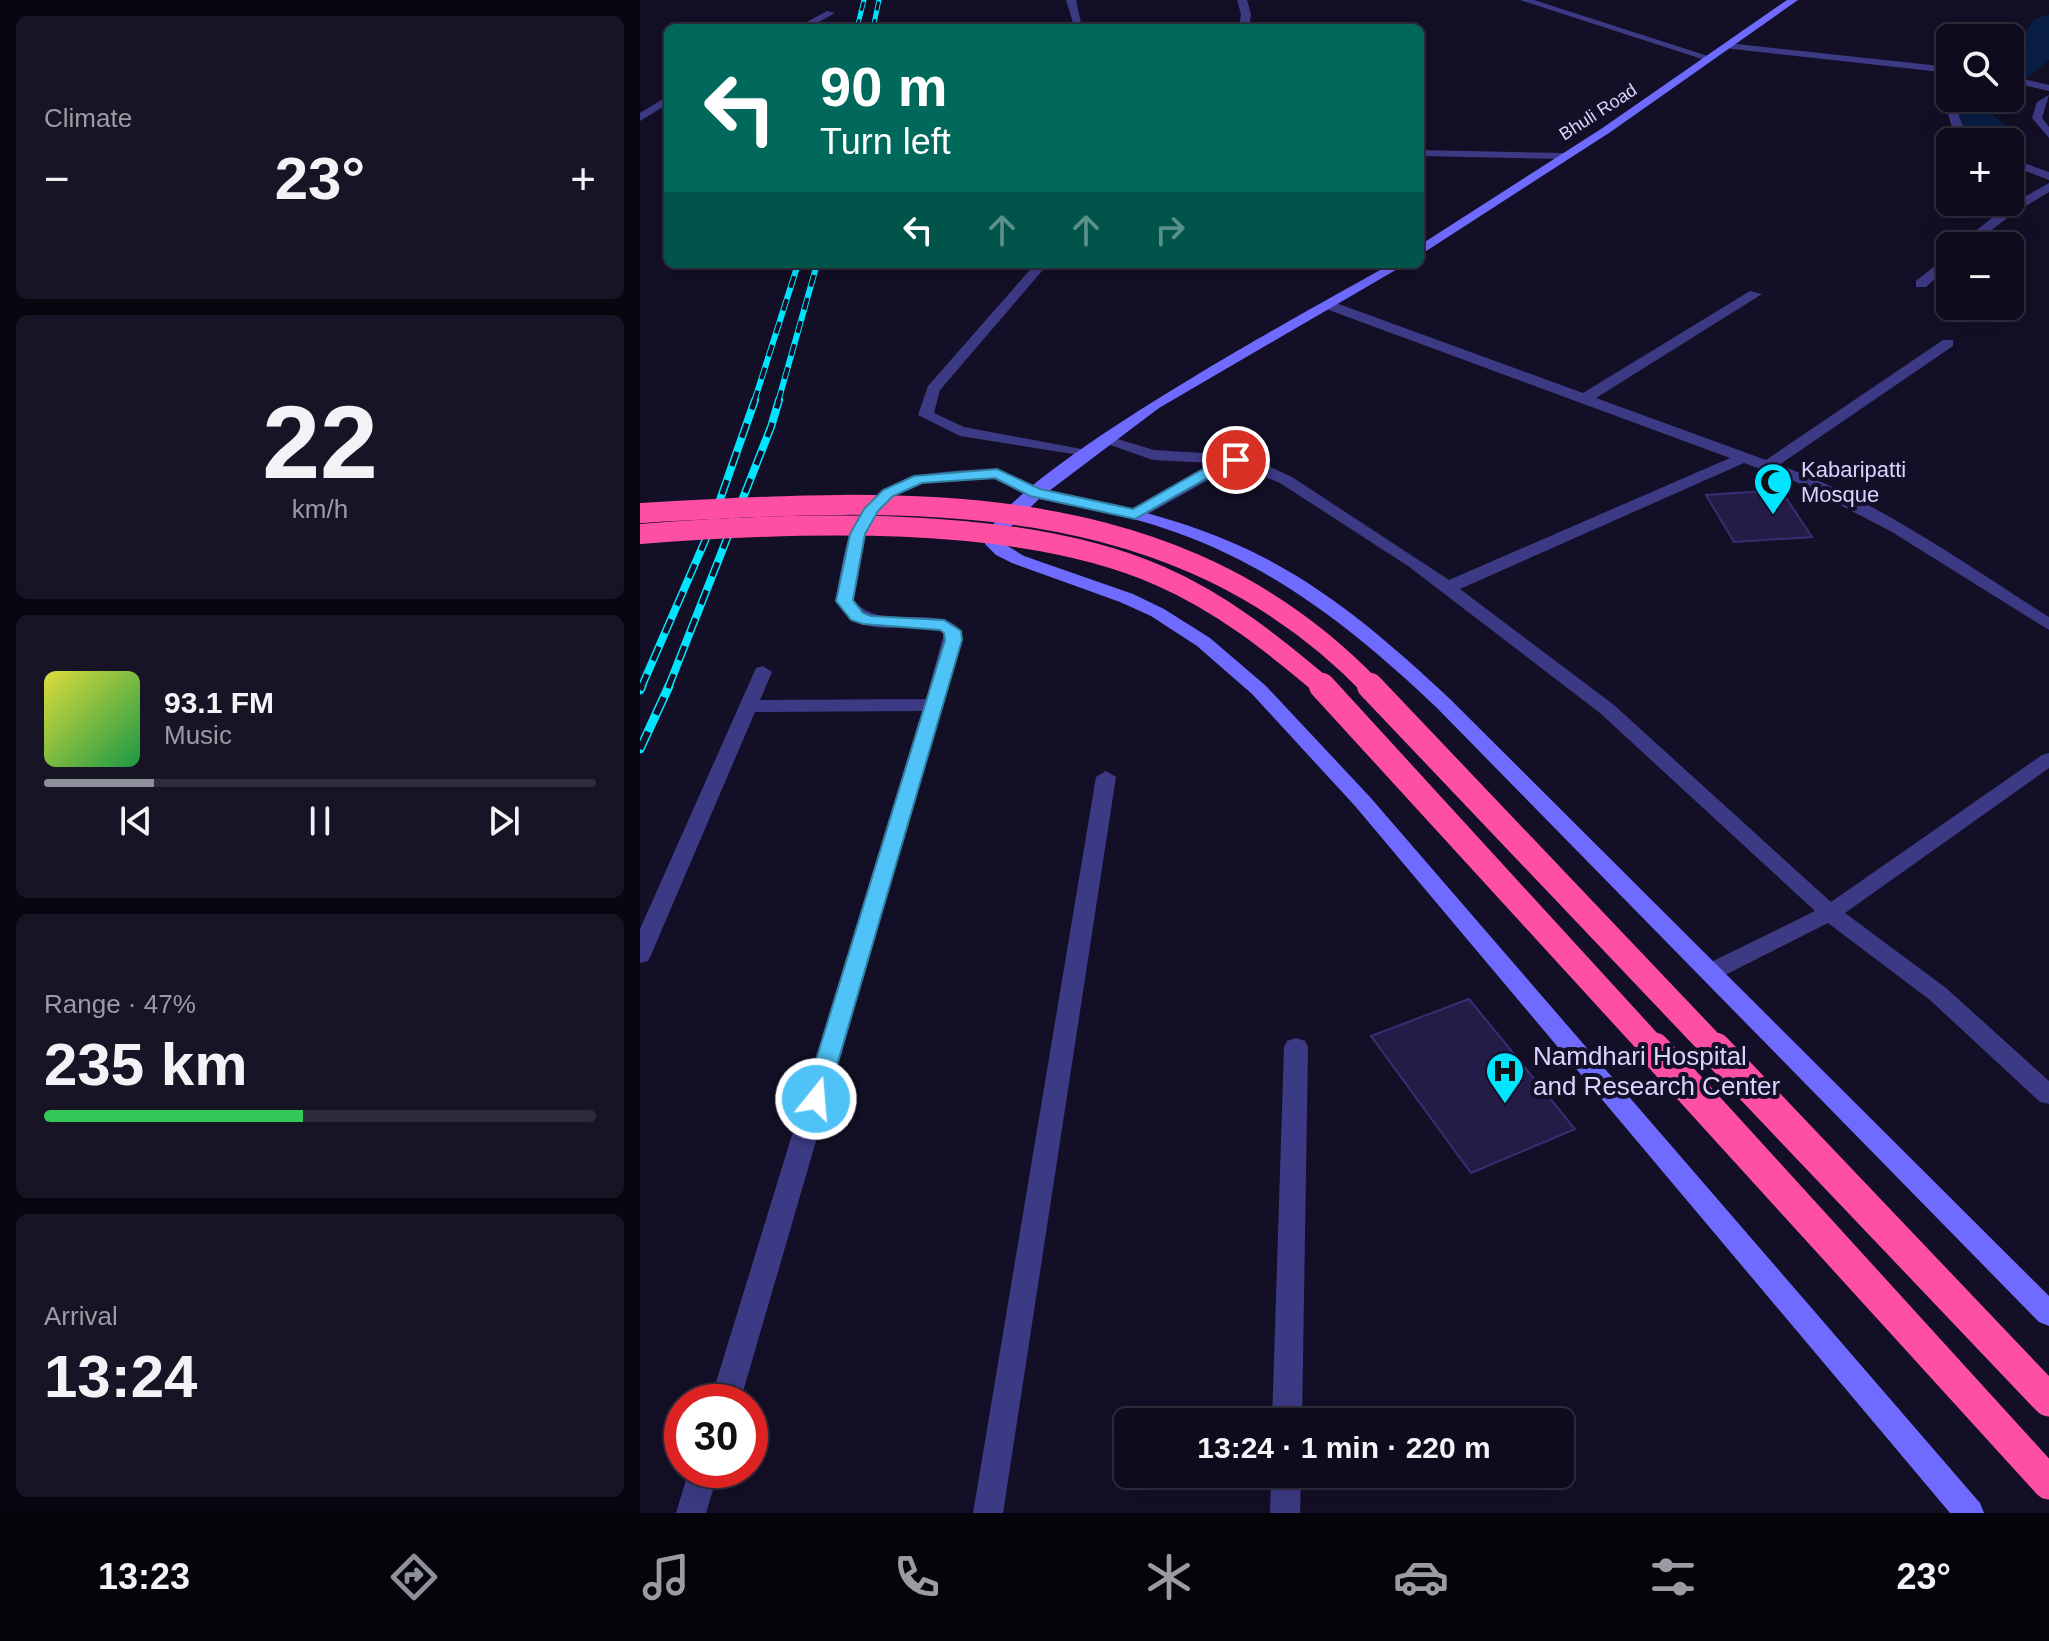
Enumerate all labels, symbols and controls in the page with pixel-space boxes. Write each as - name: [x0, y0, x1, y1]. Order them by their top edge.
- map controls: [1936, 24, 2024, 320]
- button: search: [1936, 24, 2024, 112]
- text: 90 m: [820, 55, 948, 118]
- icon: left: [688, 56, 792, 160]
- street label: Bhuli Road: [1556, 80, 1640, 144]
- text: Climate: [44, 103, 132, 133]
- text: Turn left: [820, 121, 951, 162]
- button: +: [1936, 128, 2024, 216]
- text: 23°: [275, 145, 365, 212]
- text: −: [44, 154, 70, 203]
- text: +: [570, 154, 596, 203]
- icon: left: [896, 208, 940, 252]
- icon: ahead: [980, 208, 1024, 252]
- icon: ahead: [1064, 208, 1108, 252]
- icon: right: [1148, 208, 1192, 252]
- button: −: [1936, 232, 2024, 320]
- text: 22: [262, 384, 378, 500]
- pin: [1202, 426, 1270, 494]
- icon: arrive: [1214, 438, 1258, 482]
- place label: Kabaripatti Mosque: [1801, 457, 1906, 507]
- mosque icon: Kabaripatti Mosque: [1752, 461, 1794, 516]
- text: km/h: [292, 494, 348, 524]
- text: 93.1 FM: [164, 686, 274, 719]
- text: Music: [164, 720, 232, 750]
- icon: previous: [114, 799, 158, 843]
- icon: pause: [298, 799, 342, 843]
- icon: next: [482, 799, 526, 843]
- text: Range · 47%: [44, 989, 196, 1019]
- text: 235 km: [44, 1031, 248, 1098]
- place label: Namdhari Hospital and Research Center: [1533, 1041, 1780, 1101]
- hospital icon: Namdhari Hospital and Research Center: [1484, 1050, 1526, 1105]
- position arrow: [774, 1057, 858, 1141]
- text: Arrival: [44, 1301, 118, 1331]
- text: 13:24: [44, 1343, 197, 1410]
- speed limit sign: 30: [664, 1384, 768, 1488]
- text: 13:24 · 1 min · 220 m: [1197, 1431, 1491, 1464]
- icon: directions: [386, 1549, 442, 1605]
- icon: music: [638, 1549, 694, 1605]
- icon: phone: [889, 1549, 945, 1605]
- icon: climate: [1141, 1549, 1197, 1605]
- icon: car: [1393, 1549, 1449, 1605]
- icon: filters: [1645, 1549, 1701, 1605]
- text: 13:23: [98, 1556, 190, 1597]
- text: 23°: [1897, 1556, 1951, 1597]

